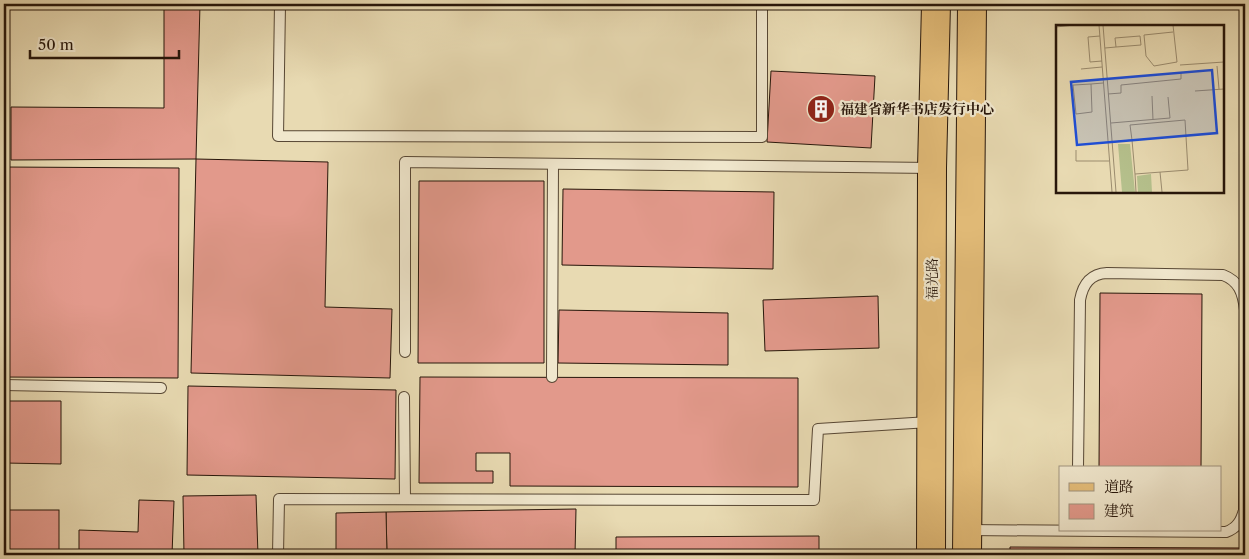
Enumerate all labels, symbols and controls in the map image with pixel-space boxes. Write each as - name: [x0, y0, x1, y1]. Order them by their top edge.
- inset map: [1056, 25, 1224, 192]
- scale bar: [30, 28, 179, 60]
- text: 50 m: [38, 35, 74, 54]
- building icon: 福建省新华书店发行中心: [806, 94, 836, 124]
- place label: 福建省新华书店发行中心: [840, 100, 994, 118]
- street label: 福光路: [923, 258, 941, 300]
- legend: [1059, 466, 1222, 532]
- text: 道路: [1104, 477, 1134, 496]
- text: 建筑: [1104, 501, 1134, 520]

